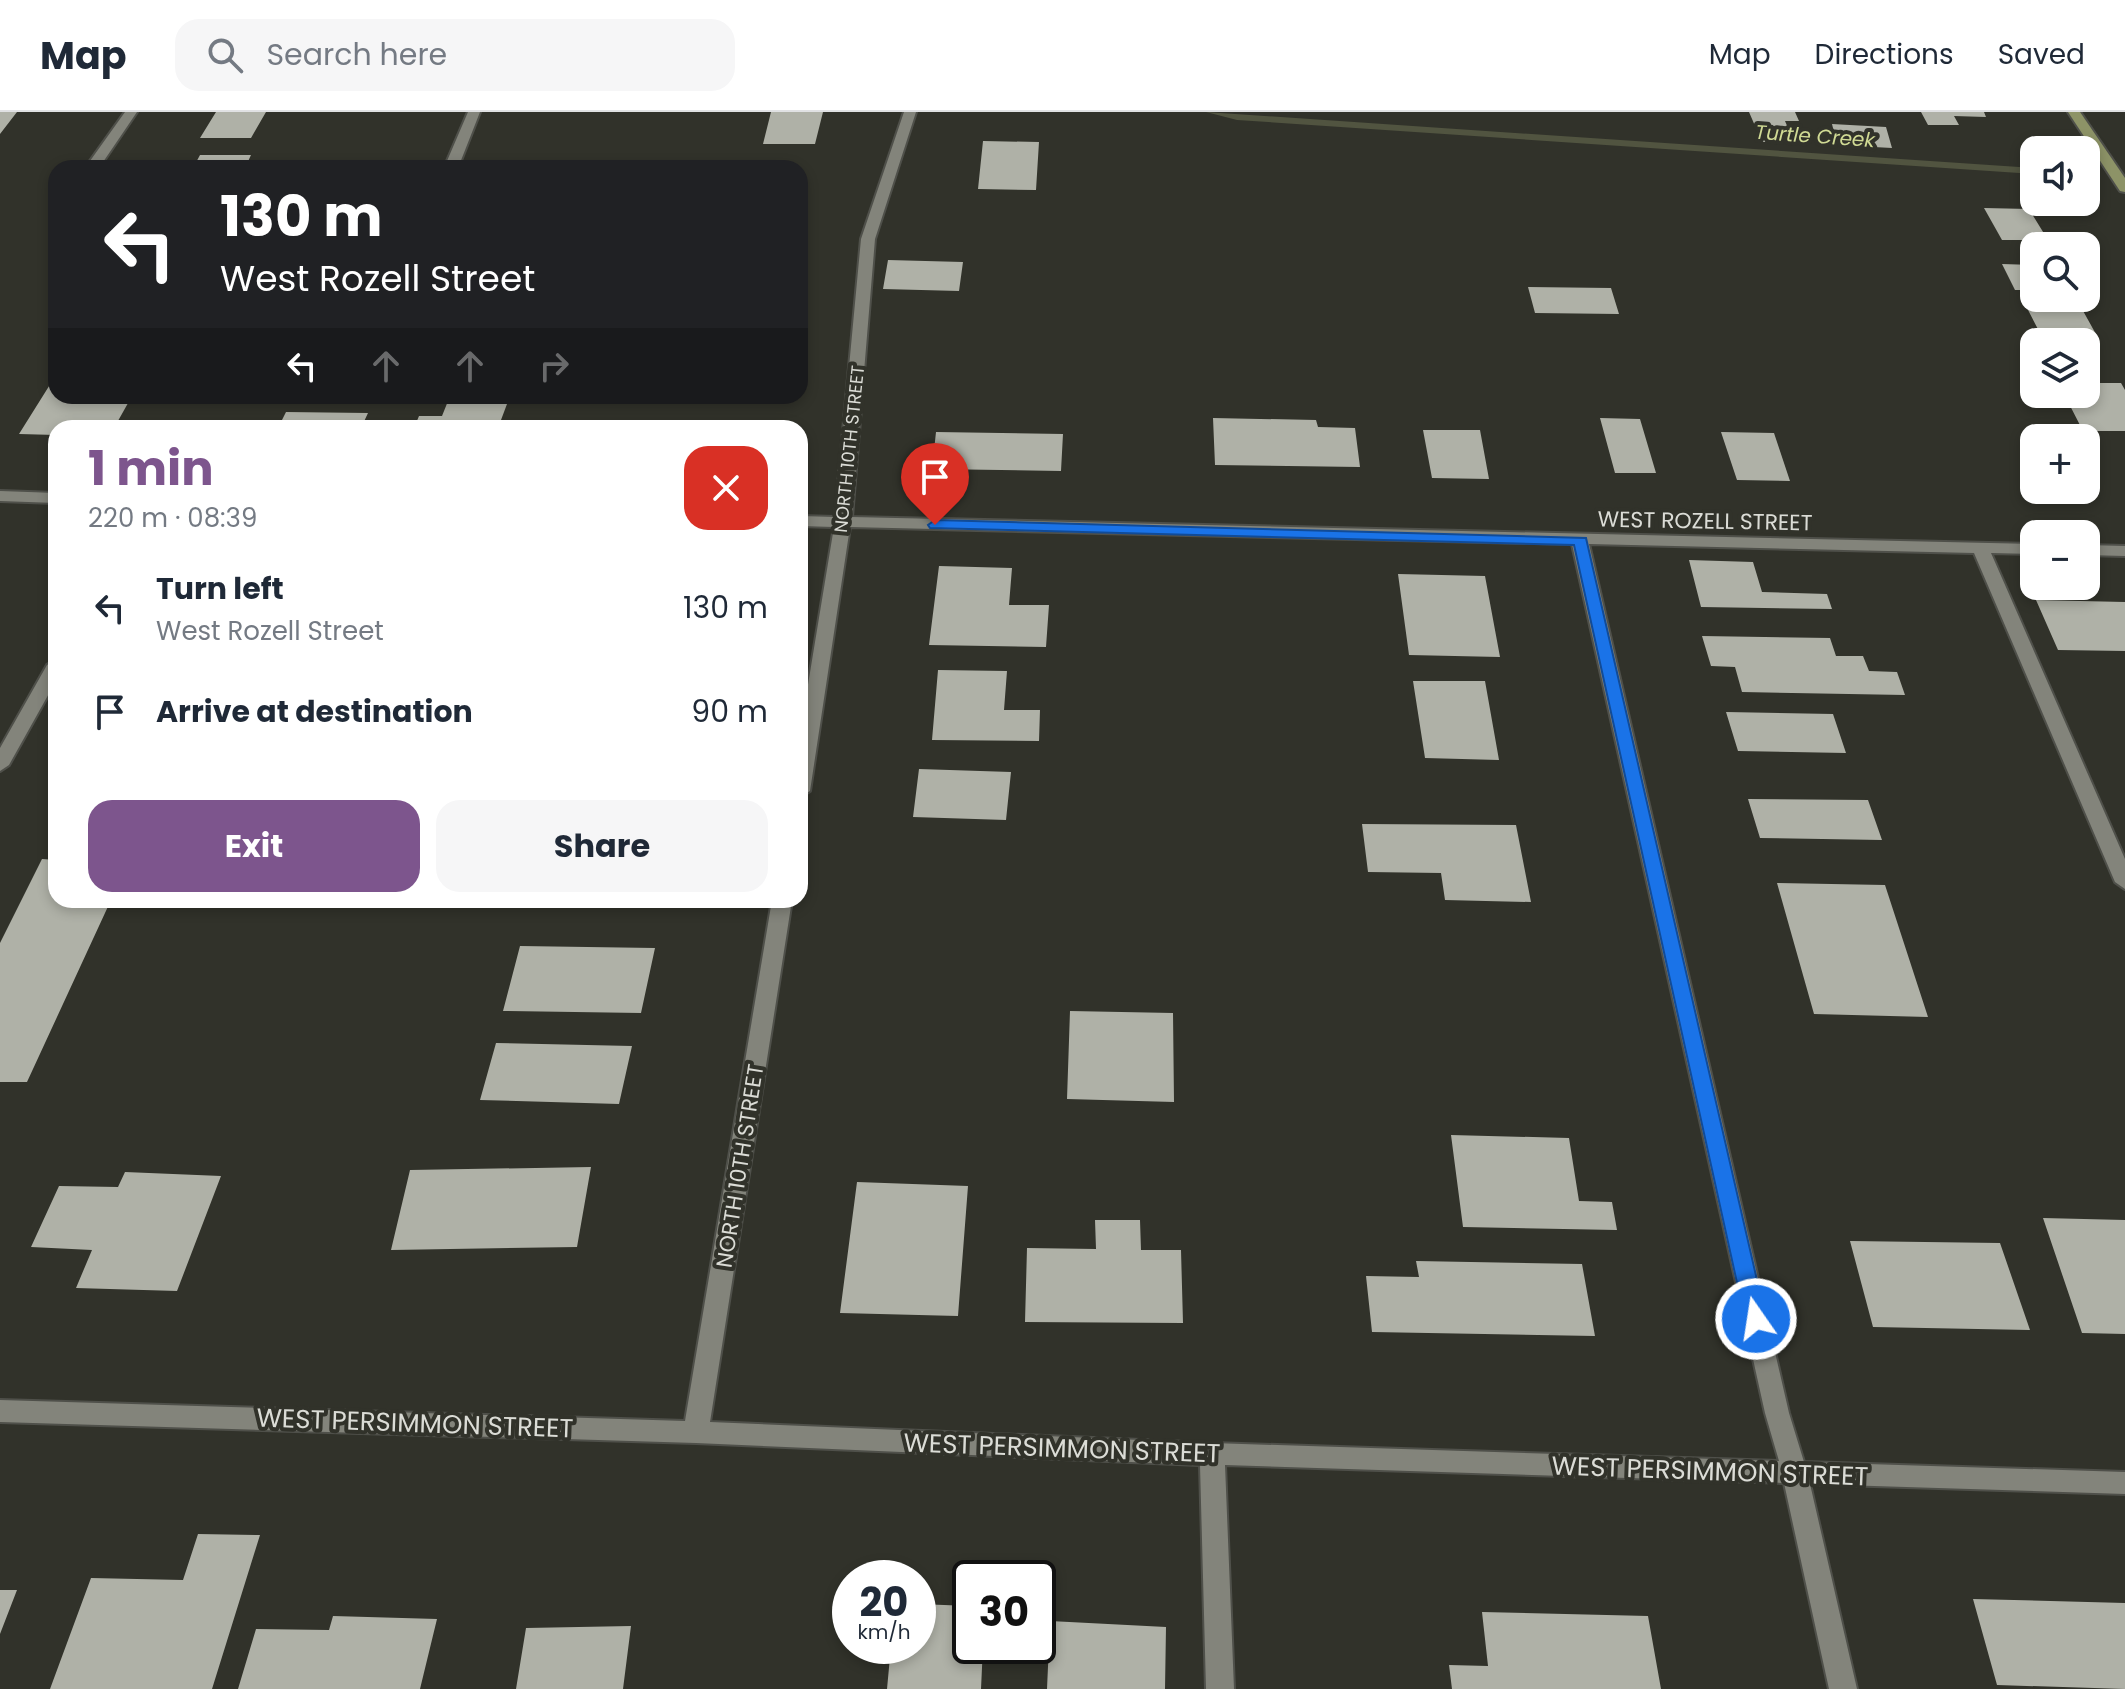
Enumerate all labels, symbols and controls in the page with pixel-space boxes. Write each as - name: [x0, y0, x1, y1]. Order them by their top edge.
- search box: [175, 19, 735, 91]
- text: Map: [40, 29, 127, 82]
- icon: search: [203, 33, 247, 77]
- text: Search here: [267, 33, 447, 76]
- text: Map: [1709, 35, 1771, 74]
- text: Directions: [1815, 35, 1954, 74]
- text: Saved: [1998, 35, 2085, 74]
- water label: Turtle Creek: [1754, 118, 1877, 154]
- map controls: [2020, 136, 2100, 600]
- button: sound: [2020, 136, 2100, 216]
- text: 130 m: [220, 177, 383, 256]
- icon: left: [88, 192, 192, 296]
- button: search: [2020, 232, 2100, 312]
- text: West Rozell Street: [220, 253, 535, 304]
- button: layers: [2020, 328, 2100, 408]
- icon: left: [280, 344, 324, 388]
- icon: ahead: [364, 344, 408, 388]
- icon: ahead: [448, 344, 492, 388]
- icon: right: [532, 344, 576, 388]
- street label: NORTH 10TH STREET: [828, 364, 870, 534]
- button: +: [2020, 424, 2100, 504]
- text: 1 min: [88, 435, 214, 502]
- pin: [901, 443, 969, 525]
- button: close: [684, 446, 768, 530]
- icon: arrive: [913, 455, 957, 499]
- text: 220 m · 08:39: [88, 500, 257, 536]
- street label: WEST ROZELL STREET: [1597, 504, 1813, 538]
- button: −: [2020, 520, 2100, 600]
- text: Turn left: [156, 567, 284, 610]
- icon: left: [88, 586, 132, 630]
- text: 130 m: [683, 586, 768, 629]
- text: West Rozell Street: [156, 613, 384, 649]
- icon: arrive: [88, 690, 132, 734]
- text: Arrive at destination: [156, 690, 473, 733]
- text: 90 m: [691, 690, 768, 733]
- button: Exit: [88, 800, 420, 892]
- button: Share: [436, 800, 768, 892]
- street label: NORTH 10TH STREET: [709, 1062, 771, 1270]
- position arrow: [1714, 1277, 1798, 1361]
- street label: WEST PERSIMMON STREET: [256, 1399, 574, 1447]
- street label: WEST PERSIMMON STREET: [903, 1424, 1221, 1472]
- street label: WEST PERSIMMON STREET: [1551, 1447, 1869, 1495]
- speed limit sign: 30: [952, 1560, 1056, 1664]
- text: 20: [860, 1574, 908, 1630]
- text: km/h: [857, 1618, 911, 1646]

